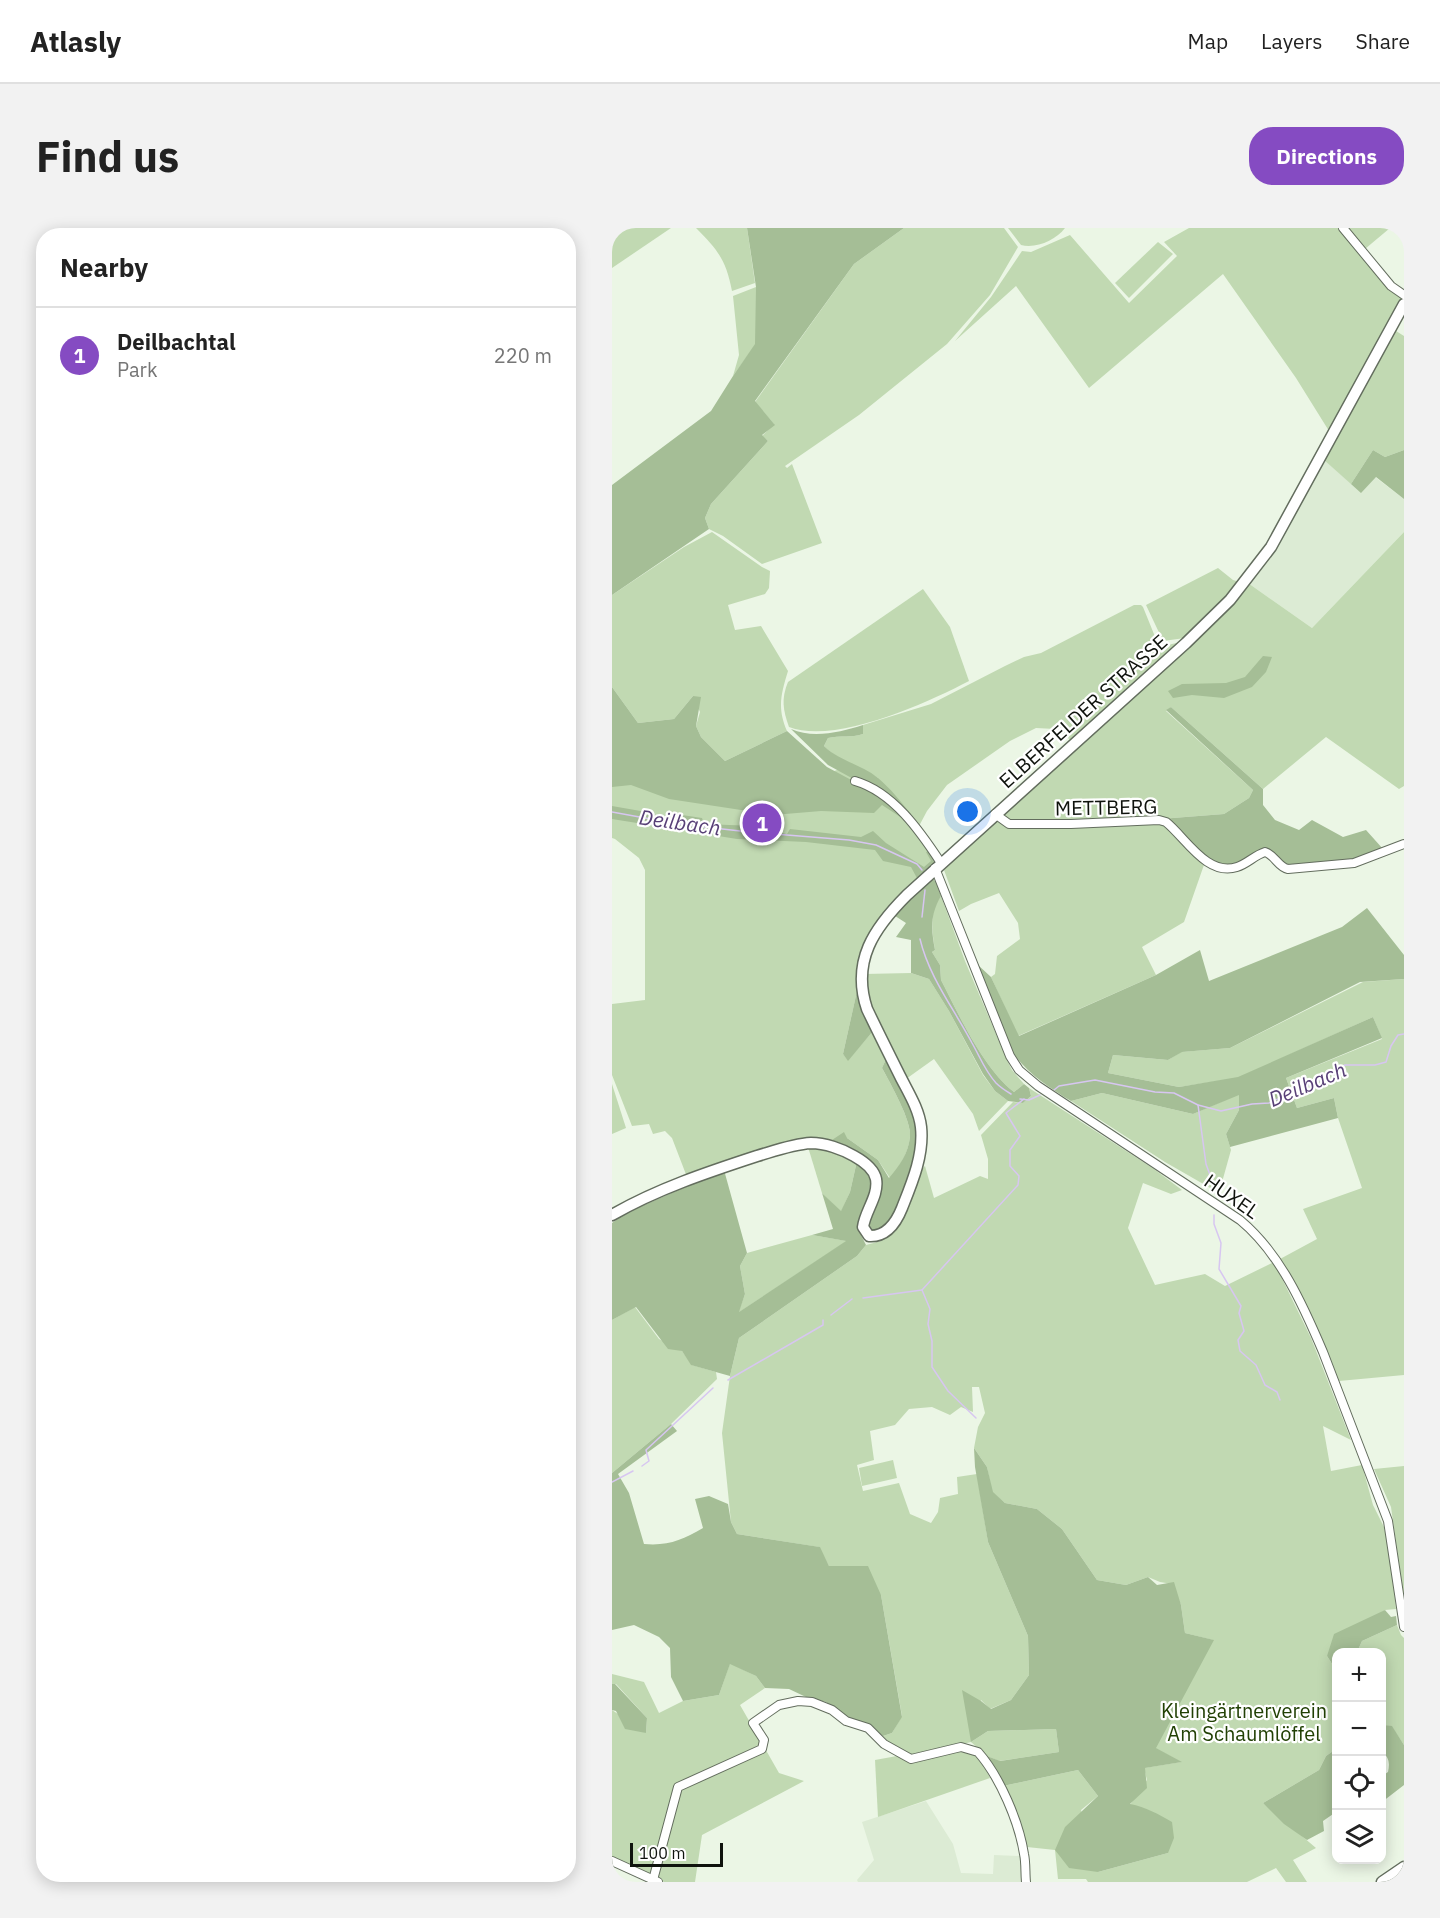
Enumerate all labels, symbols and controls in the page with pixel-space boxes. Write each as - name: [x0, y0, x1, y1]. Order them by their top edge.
- text: Atlasly: [30, 23, 121, 60]
- text: Map: [1188, 27, 1228, 55]
- text: Layers: [1261, 27, 1323, 55]
- text: Share: [1356, 27, 1410, 55]
- button: Directions: [1249, 127, 1404, 185]
- text: Find us: [36, 129, 179, 184]
- text: Nearby: [60, 250, 148, 284]
- text: Deilbachtal: [117, 327, 236, 356]
- text: 1: [74, 342, 86, 369]
- text: 220 m: [494, 342, 552, 369]
- text: Park: [117, 356, 157, 383]
- street label: ELBERFELDER STRASSE: [993, 628, 1173, 794]
- street label: METTBERG: [1055, 793, 1157, 821]
- your location: [953, 797, 982, 826]
- pin: 1: [742, 800, 782, 846]
- water label: Deilbach: [638, 802, 722, 842]
- water label: Deilbach: [1264, 1055, 1350, 1113]
- street label: HUXEL: [1199, 1167, 1265, 1225]
- map controls: [1332, 1648, 1386, 1864]
- button: +: [1332, 1648, 1386, 1702]
- park label: Kleingärtnerverein Am Schaumlöffel: [1161, 1697, 1327, 1747]
- button: −: [1332, 1702, 1386, 1756]
- button: locate: [1332, 1756, 1386, 1810]
- button: layers: [1332, 1810, 1386, 1864]
- scale bar: [630, 1840, 723, 1868]
- text: 100 m: [639, 1843, 686, 1863]

